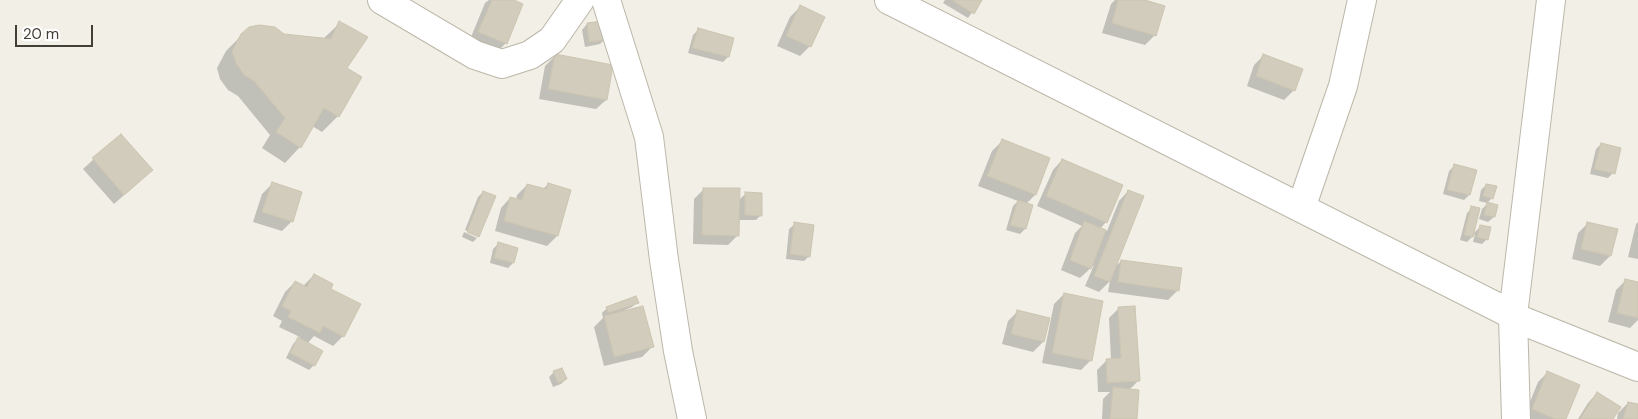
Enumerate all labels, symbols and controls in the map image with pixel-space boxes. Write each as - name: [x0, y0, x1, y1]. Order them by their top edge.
- scale bar: [18, 15, 95, 47]
- text: 20 m: [23, 24, 59, 44]

